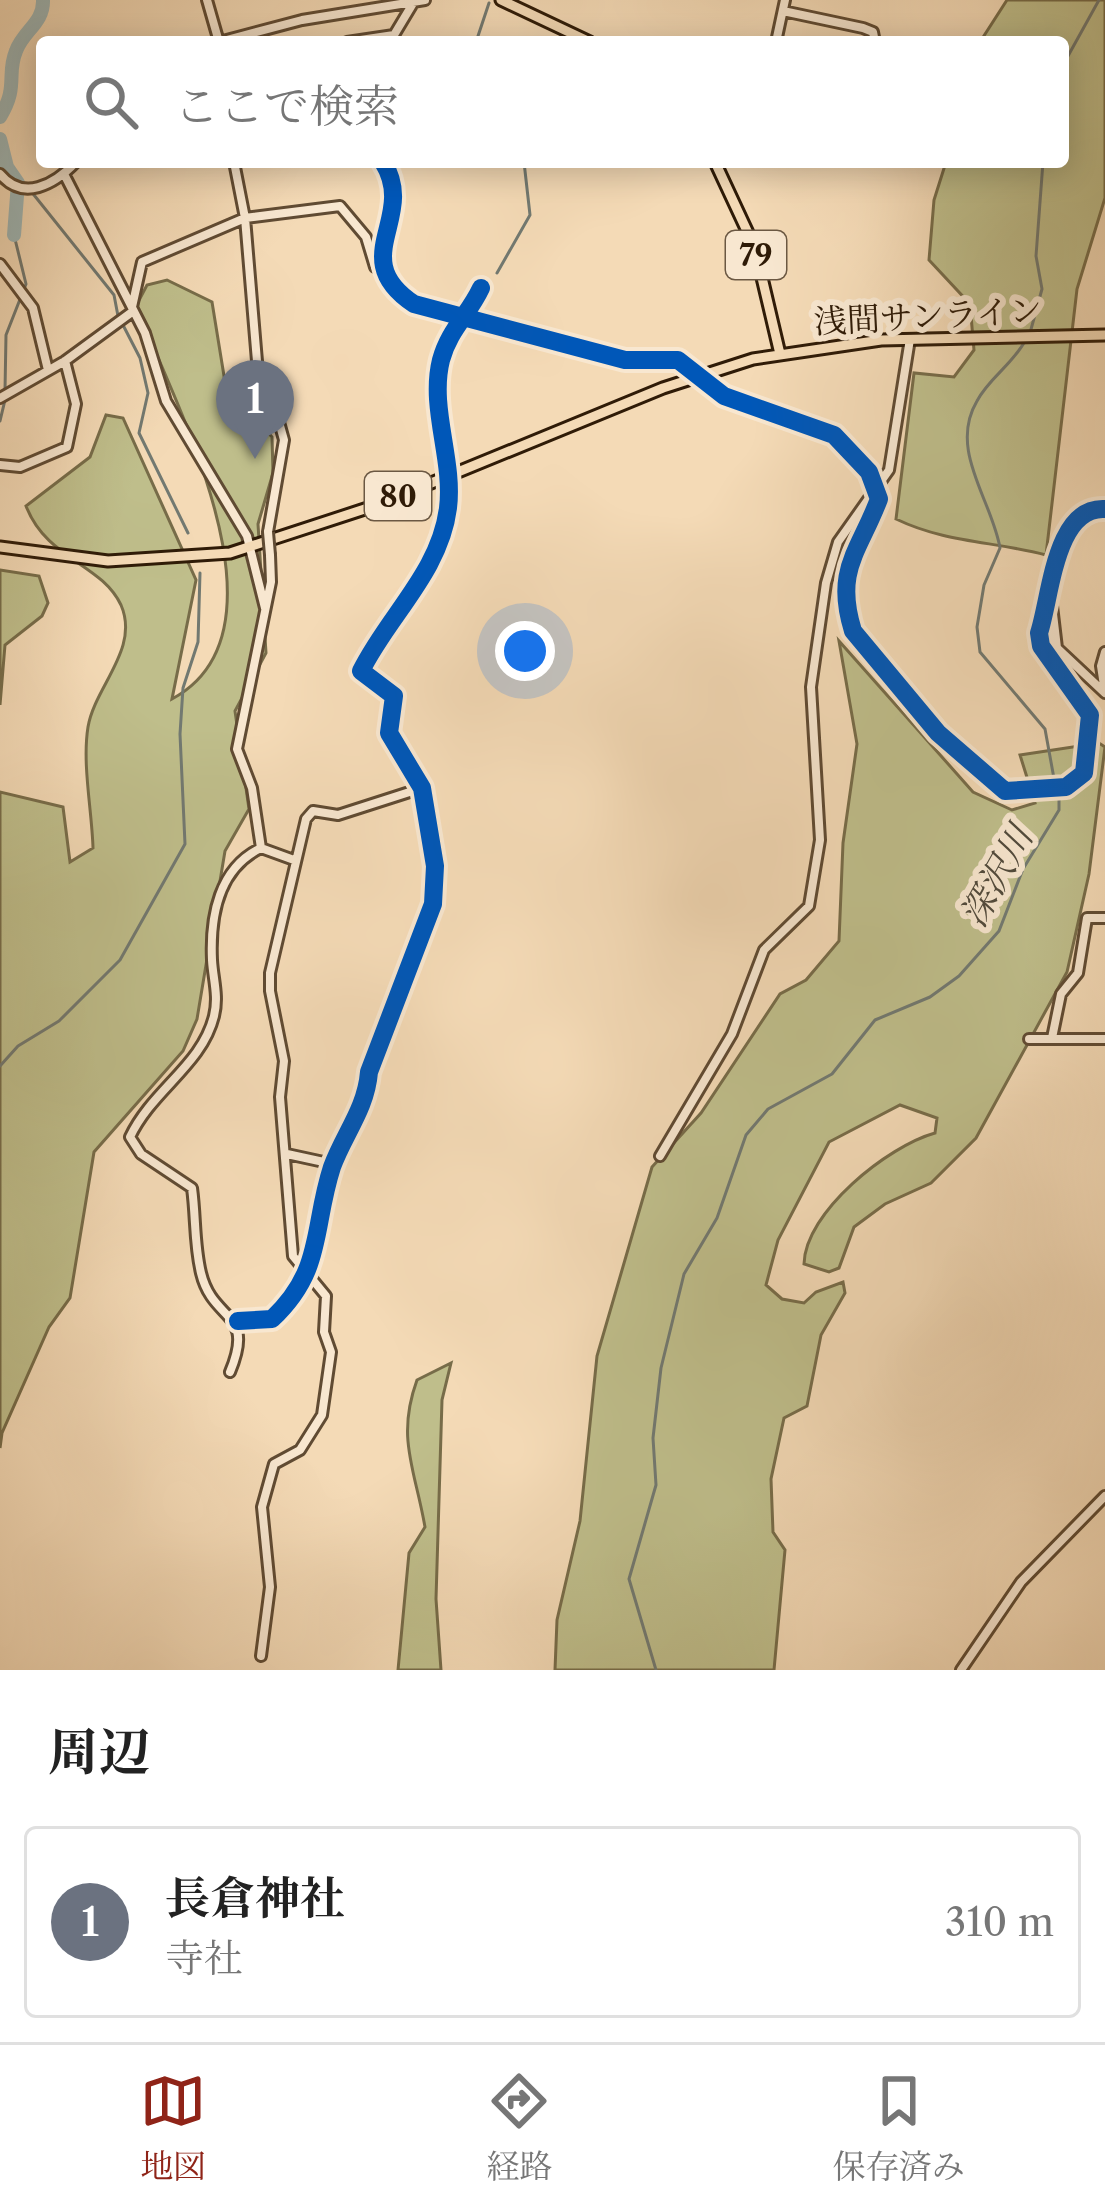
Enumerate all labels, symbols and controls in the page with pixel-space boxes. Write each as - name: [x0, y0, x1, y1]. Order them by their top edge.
- search box: [36, 36, 1069, 168]
- icon: search: [78, 69, 144, 135]
- text: ここで検索: [174, 78, 399, 134]
- road number: 79: [726, 231, 786, 279]
- street label: 浅間サンライン: [813, 290, 1043, 342]
- pin: 1: [216, 360, 294, 459]
- road number: 80: [365, 472, 431, 520]
- your location: [495, 621, 555, 681]
- water label: 深沢川: [951, 815, 1043, 934]
- text: 周辺: [48, 1721, 150, 1783]
- text: 長倉神社: [165, 1870, 345, 1926]
- text: 1: [81, 1898, 99, 1946]
- text: 310 m: [945, 1898, 1054, 1946]
- text: 寺社: [165, 1934, 243, 1982]
- tab: 地図: [140, 2068, 206, 2187]
- tab: 経路: [486, 2068, 552, 2187]
- tab: 保存済み: [833, 2068, 965, 2187]

